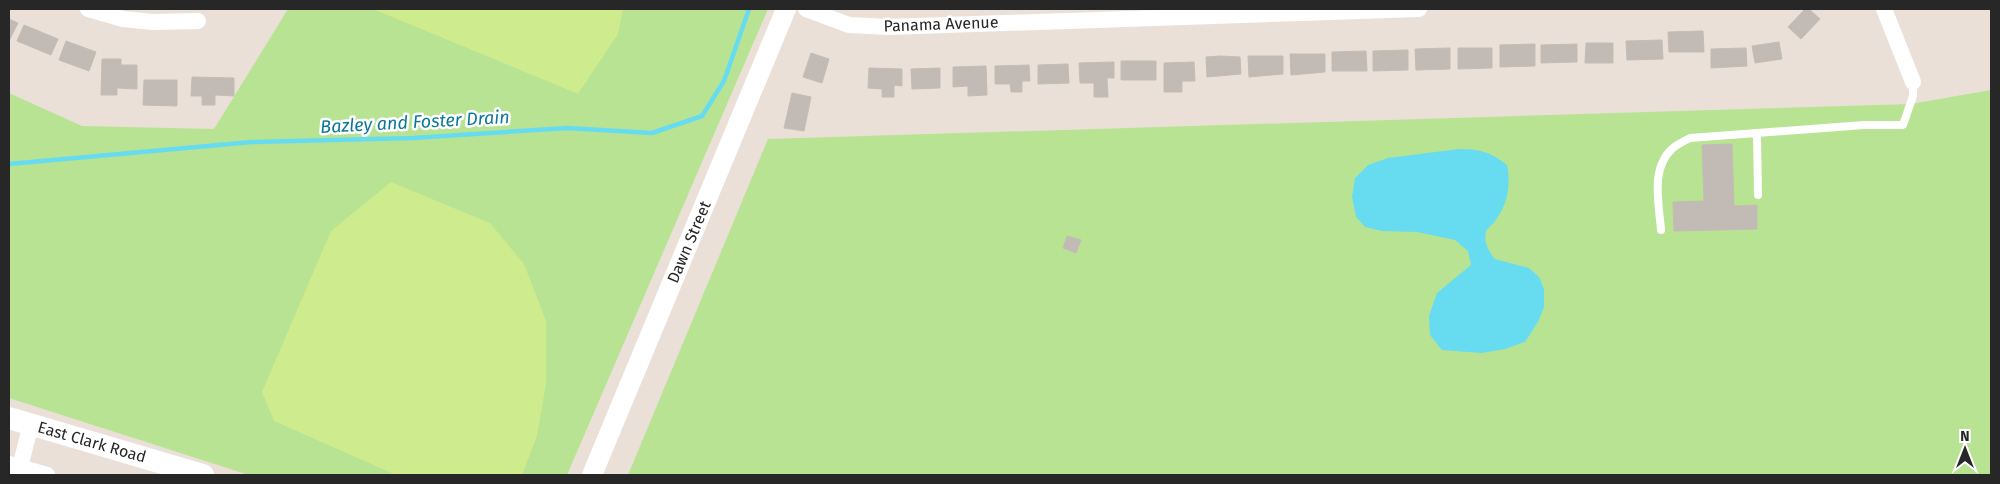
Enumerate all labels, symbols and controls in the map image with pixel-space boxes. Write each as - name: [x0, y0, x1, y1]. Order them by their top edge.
- street label: Panama Avenue: [883, 12, 999, 36]
- water label: Bazley and Foster Drain: [320, 106, 510, 138]
- street label: Dawn Street: [663, 198, 715, 286]
- street label: East Clark Road: [36, 417, 148, 467]
- north arrow: [1940, 424, 1990, 474]
- text: N: [1960, 428, 1970, 445]

